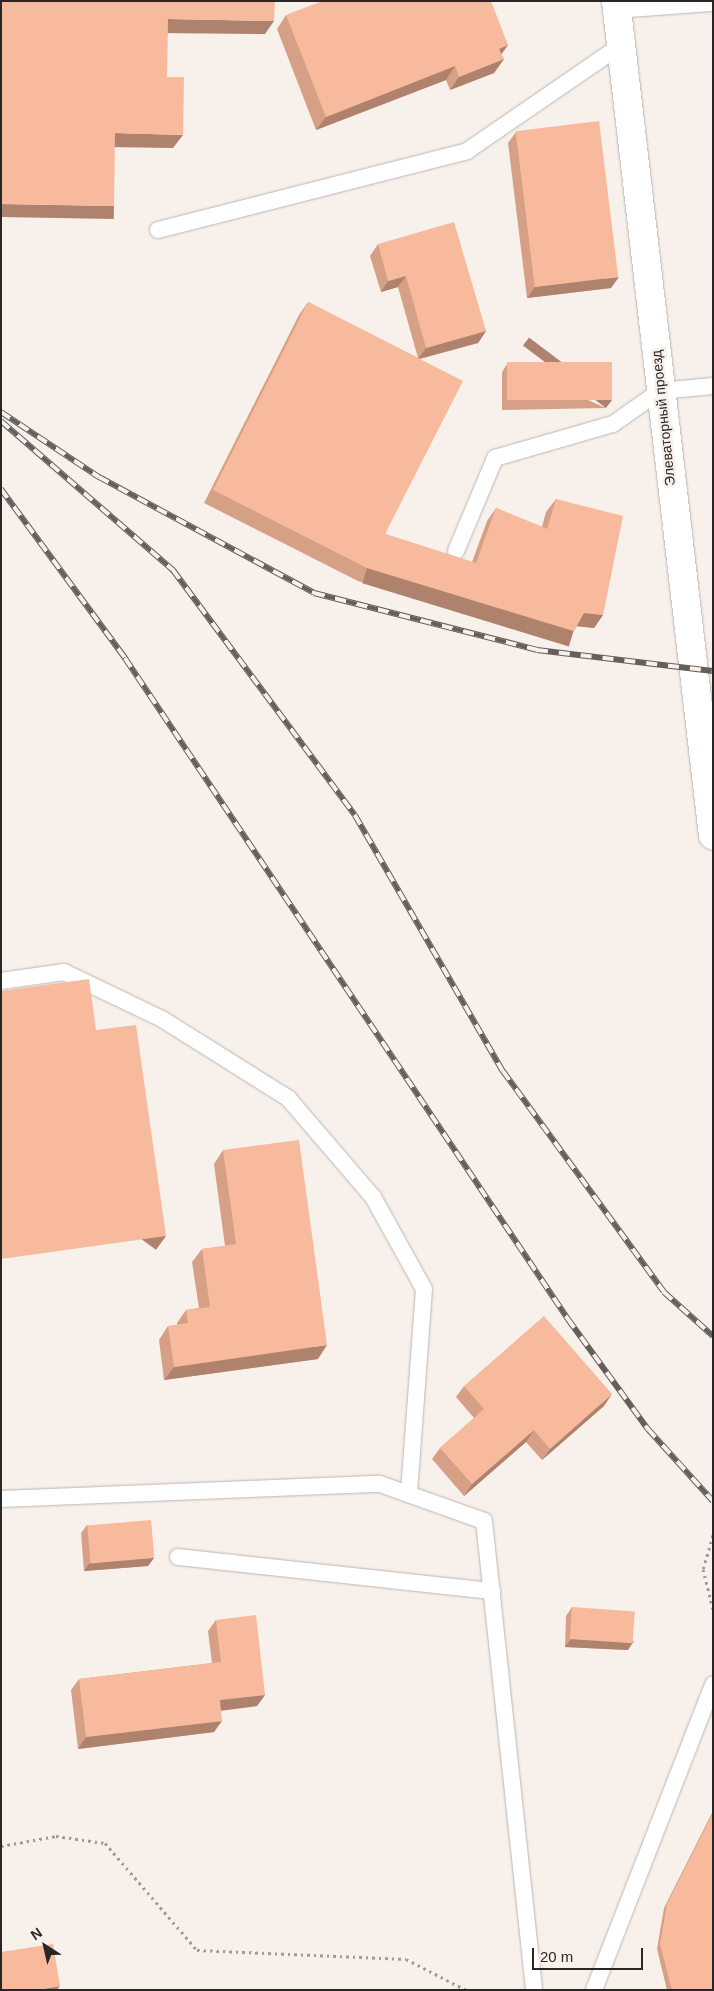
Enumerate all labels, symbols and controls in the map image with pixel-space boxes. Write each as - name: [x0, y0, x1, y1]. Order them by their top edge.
- street label: Элеваторный проезд: [648, 349, 678, 487]
- north arrow: [20, 1921, 70, 1971]
- text: N: [28, 1924, 45, 1943]
- scale bar: [534, 1938, 645, 1970]
- text: 20 m: [540, 1948, 573, 1965]

